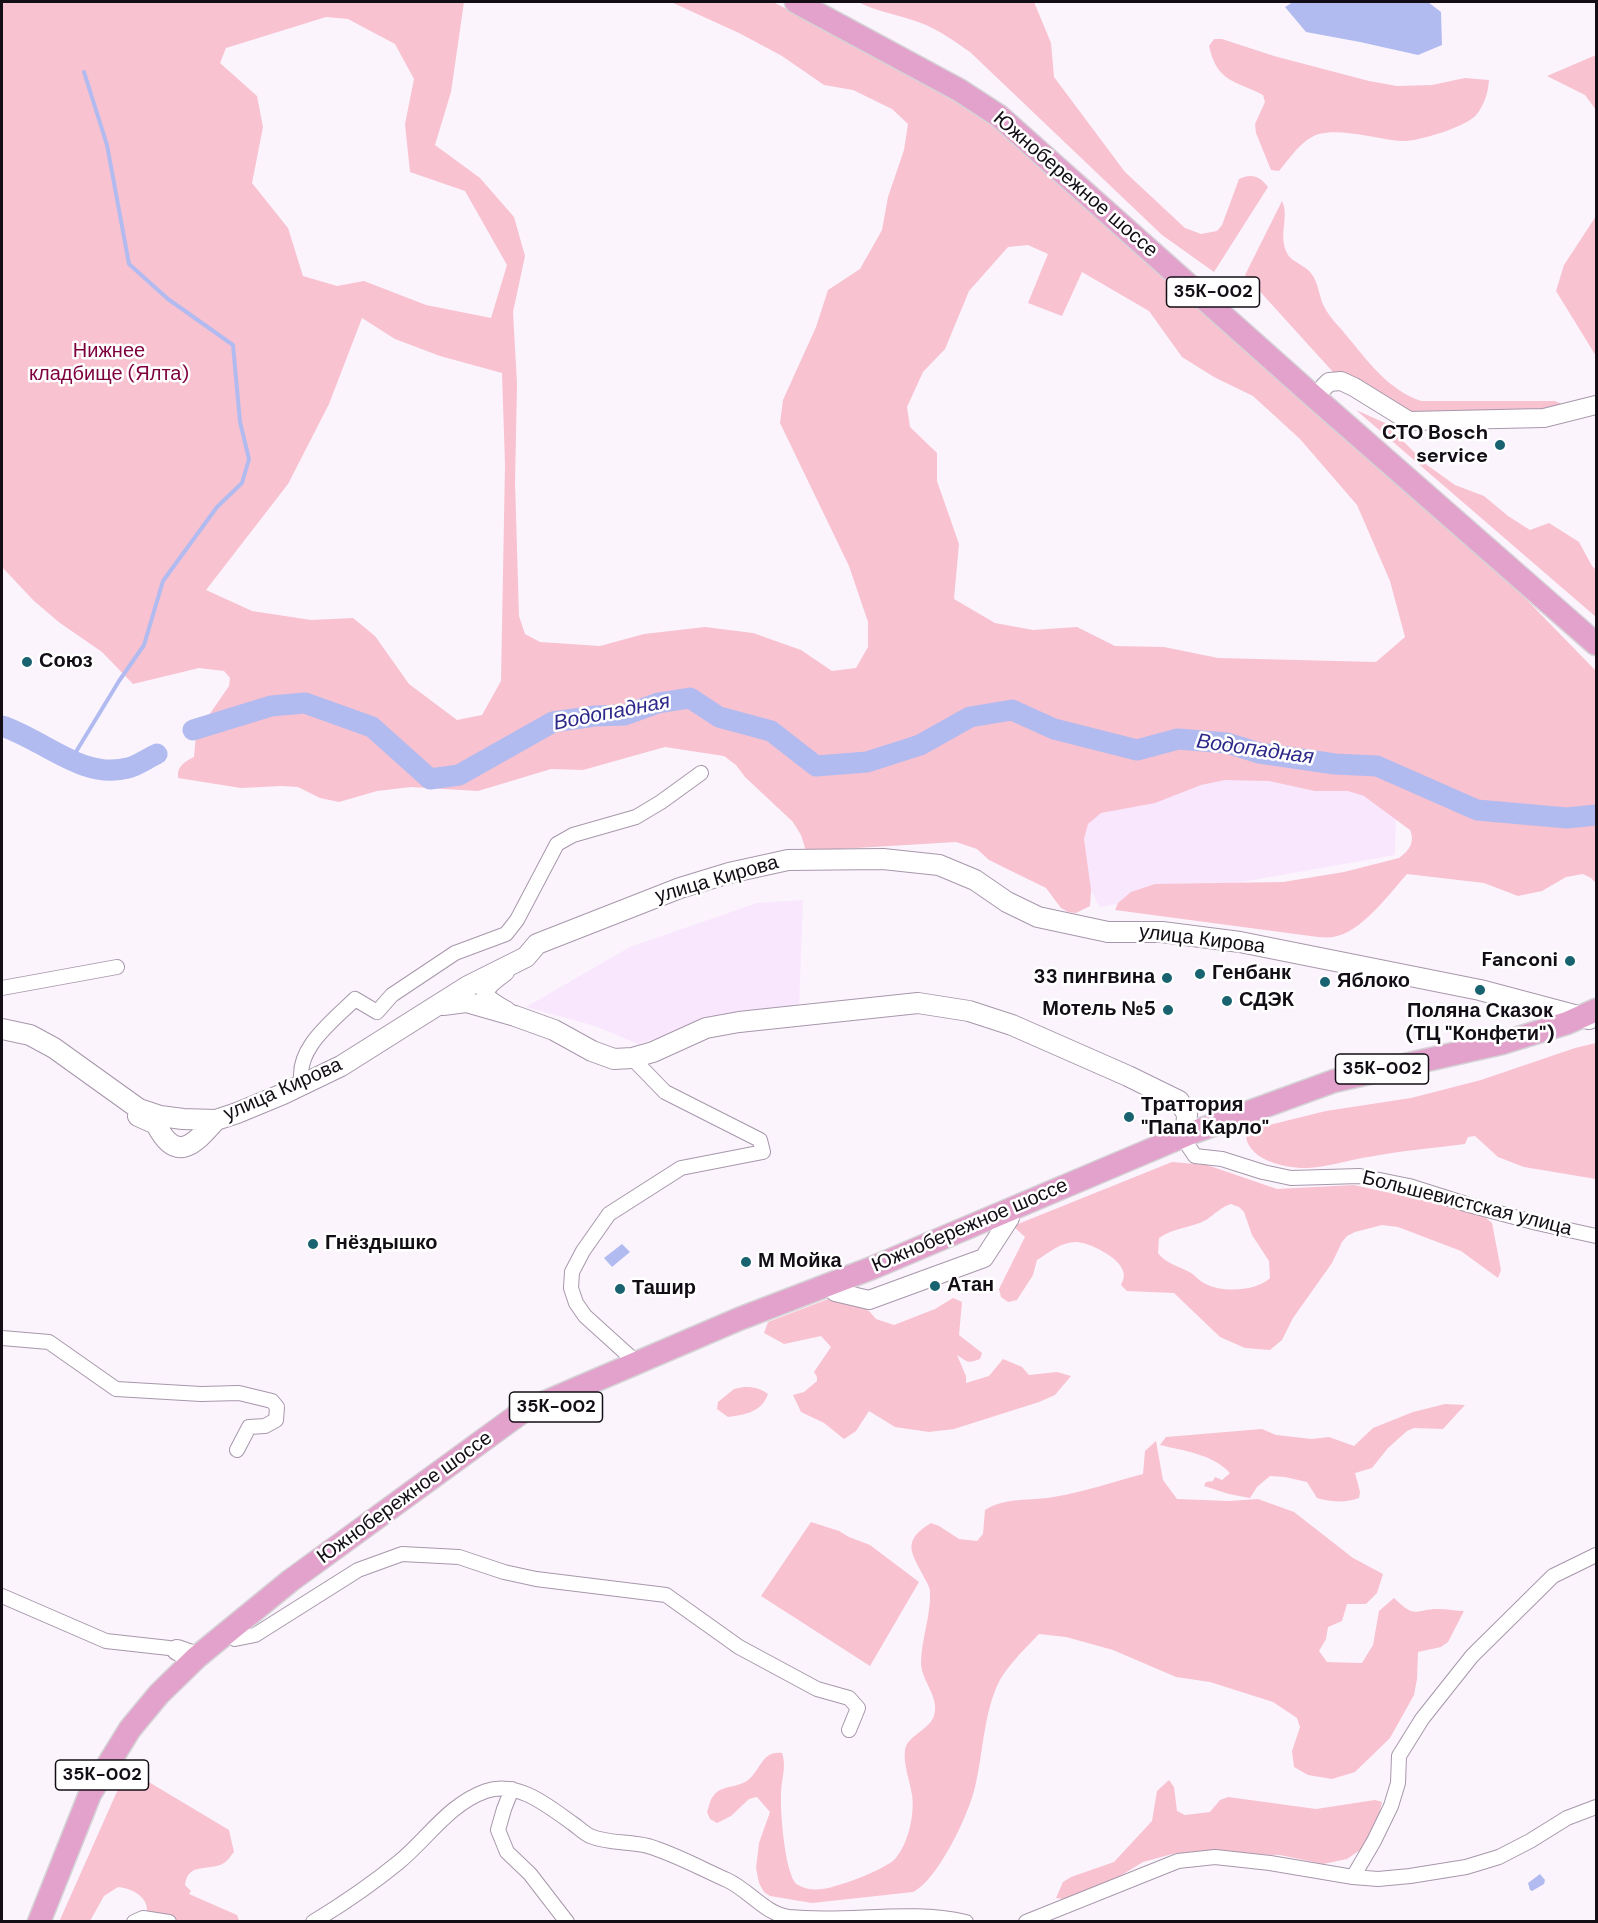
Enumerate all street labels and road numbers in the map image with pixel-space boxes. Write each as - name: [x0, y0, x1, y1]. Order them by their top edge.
- street label: Южнобережное шоссе: [988, 107, 1162, 263]
- road number: 35К-002: [1166, 277, 1260, 307]
- street label: улица Кирова: [653, 851, 781, 909]
- street label: улица Кирова: [1138, 920, 1266, 960]
- street label: улица Кирова: [220, 1053, 346, 1127]
- road number: 35К-002: [1336, 1054, 1428, 1084]
- street label: Большевистская улица: [1360, 1166, 1574, 1242]
- street label: Южнобережное шоссе: [868, 1174, 1072, 1278]
- road number: 35К-002: [510, 1392, 602, 1422]
- street label: Южнобережное шоссе: [313, 1426, 497, 1570]
- road number: 35К-002: [56, 1760, 148, 1790]

